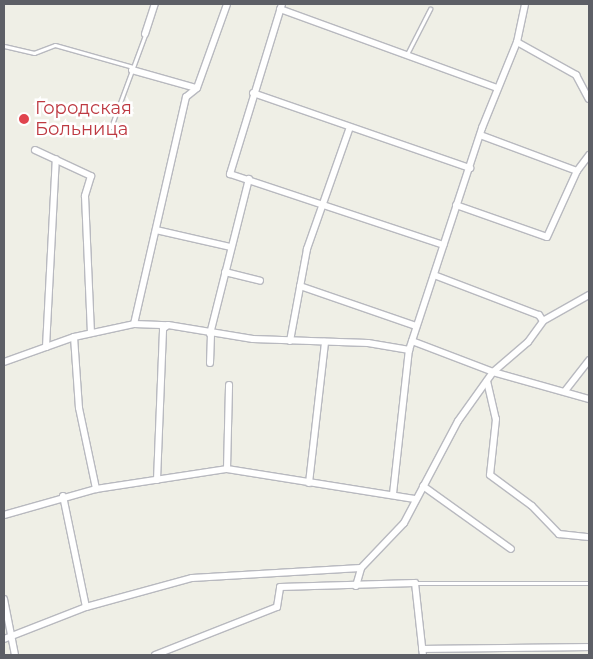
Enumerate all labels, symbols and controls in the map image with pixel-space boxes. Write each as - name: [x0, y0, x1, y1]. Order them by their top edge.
- place label: Городская Больница: [35, 98, 132, 140]
- marker: Городская Больница: [17, 112, 31, 126]

